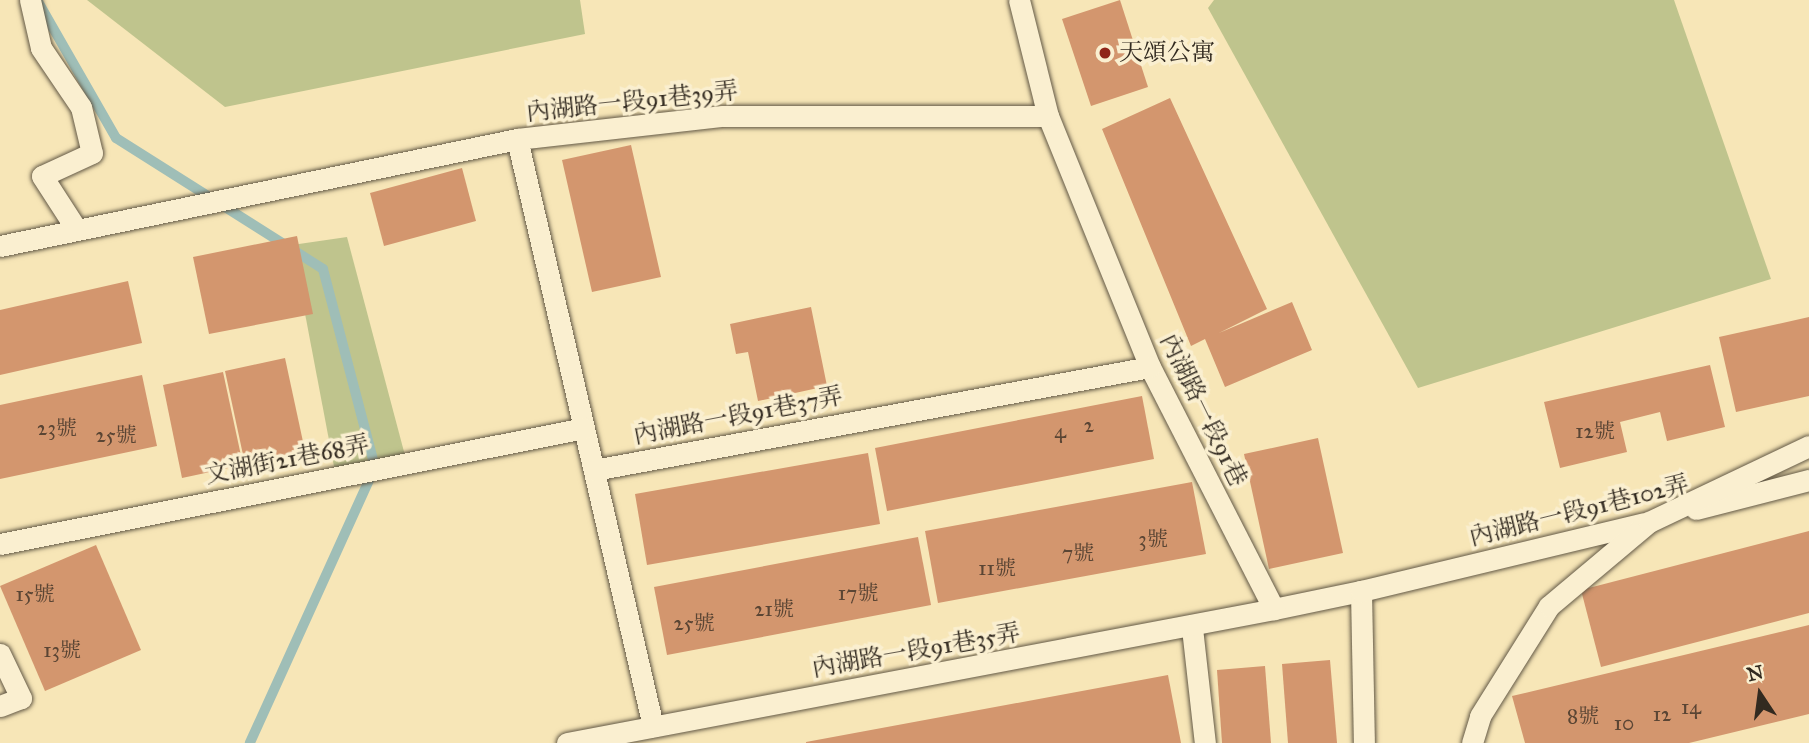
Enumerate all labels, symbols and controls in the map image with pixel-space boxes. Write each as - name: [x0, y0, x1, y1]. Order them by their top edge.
- place label: 天頌公寓: [1119, 39, 1215, 67]
- marker: 天頌公寓: [1097, 45, 1113, 61]
- street label: 內湖路一段91巷39弄: [525, 77, 739, 127]
- street label: 內湖路一段91巷: [1154, 329, 1252, 491]
- street label: 內湖路一段91巷37弄: [631, 382, 845, 450]
- house number: 2: [1084, 412, 1094, 438]
- house number: 23號: [37, 415, 77, 441]
- house number: 4: [1054, 418, 1066, 444]
- house number: 12號: [1575, 418, 1615, 444]
- house number: 25號: [96, 422, 136, 448]
- street label: 文湖街21巷68弄: [203, 430, 371, 490]
- street label: 內湖路一段91巷102弄: [1466, 470, 1692, 552]
- house number: 3號: [1138, 526, 1168, 552]
- house number: 7號: [1062, 540, 1094, 566]
- house number: 11號: [978, 555, 1016, 581]
- house number: 17號: [838, 580, 878, 606]
- house number: 15號: [16, 581, 54, 607]
- house number: 21號: [754, 596, 794, 622]
- house number: 25號: [674, 610, 714, 636]
- street label: 內湖路一段91巷35弄: [810, 619, 1022, 683]
- house number: 13號: [43, 637, 81, 663]
- north arrow: [1725, 659, 1795, 729]
- text: N: [1745, 660, 1766, 686]
- house number: 14: [1681, 694, 1701, 720]
- house number: 12: [1653, 701, 1671, 727]
- house number: 8號: [1567, 703, 1599, 729]
- house number: 10: [1614, 710, 1634, 736]

